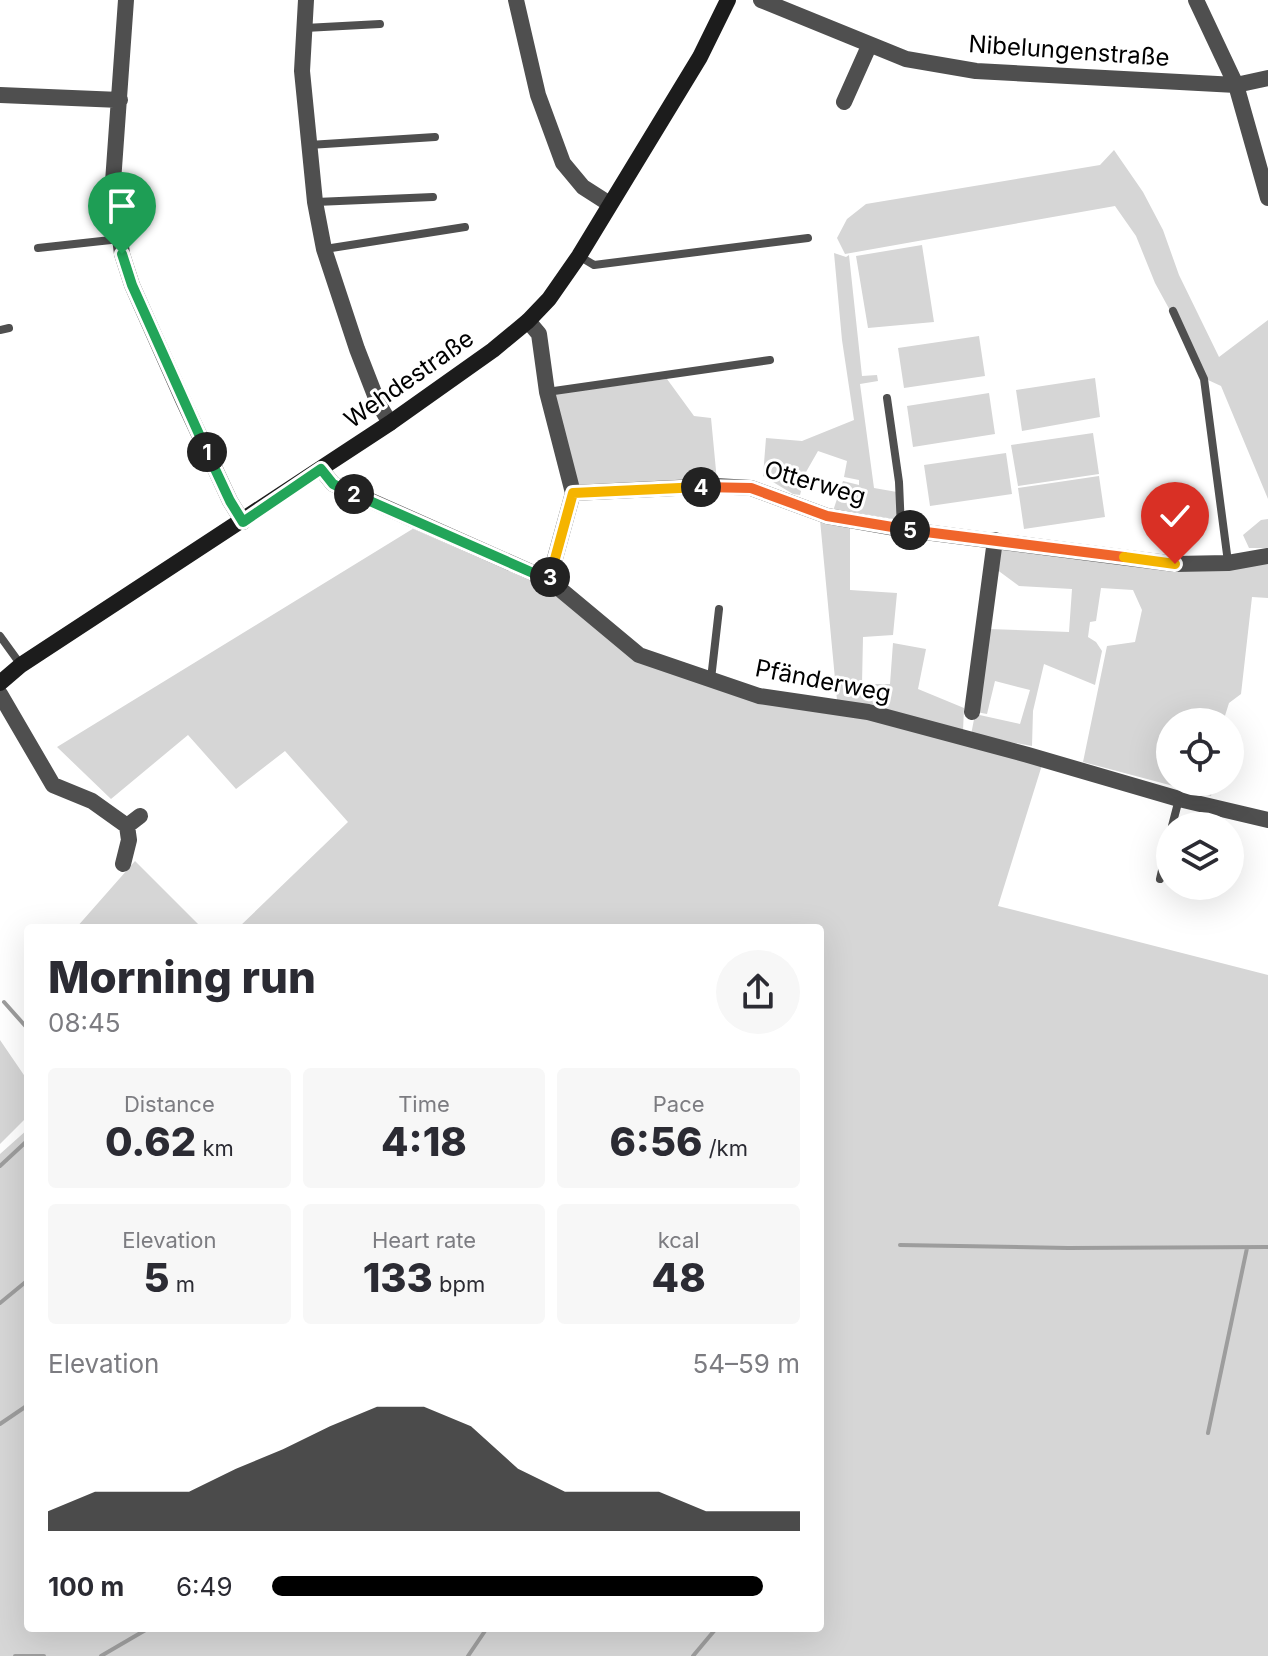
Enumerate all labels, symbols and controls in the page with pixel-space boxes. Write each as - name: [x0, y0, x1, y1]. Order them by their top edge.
- street label: Nibelungenstraße: [968, 29, 1171, 72]
- pin: [88, 172, 156, 254]
- icon: arrive: [100, 184, 144, 228]
- street label: Wehdestraße: [338, 323, 479, 434]
- pin: 1: [187, 432, 227, 472]
- text: 1: [202, 439, 212, 465]
- street label: Otterweg: [761, 454, 869, 511]
- pin: 4: [681, 467, 721, 507]
- pin: 2: [334, 474, 374, 514]
- text: 4: [694, 474, 708, 500]
- text: 2: [347, 481, 361, 507]
- pin: [1141, 482, 1209, 564]
- icon: check: [1153, 494, 1197, 538]
- pin: 5: [890, 510, 930, 550]
- text: 5: [903, 517, 917, 543]
- pin: 3: [530, 557, 570, 597]
- text: 3: [543, 564, 557, 590]
- street label: Pfänderweg: [753, 653, 893, 708]
- map controls: [1156, 708, 1244, 900]
- button: locate: [1156, 708, 1244, 796]
- button: layers: [1156, 812, 1244, 900]
- text: Morning run: [48, 950, 316, 1004]
- button: share: [716, 950, 800, 1034]
- text: 08:45: [48, 1007, 121, 1038]
- text: Distance: [124, 1091, 215, 1117]
- text: Time: [398, 1091, 450, 1117]
- text: Pace: [653, 1091, 705, 1117]
- text: 0.62: [105, 1117, 196, 1166]
- text: 4:18: [381, 1117, 467, 1166]
- text: 6:56: [609, 1117, 702, 1166]
- text: km: [196, 1135, 234, 1161]
- text: /km: [702, 1135, 748, 1161]
- text: Elevation: [122, 1227, 216, 1253]
- text: Heart rate: [372, 1227, 476, 1253]
- text: kcal: [658, 1227, 700, 1253]
- text: 5: [144, 1253, 170, 1302]
- text: 133: [363, 1253, 433, 1302]
- text: 48: [652, 1253, 706, 1302]
- text: m: [170, 1271, 195, 1297]
- text: bpm: [433, 1271, 485, 1297]
- text: Elevation: [48, 1348, 159, 1379]
- text: 54–59 m: [692, 1348, 800, 1379]
- text: 100 m: [48, 1571, 124, 1602]
- text: 6:49: [176, 1571, 233, 1602]

